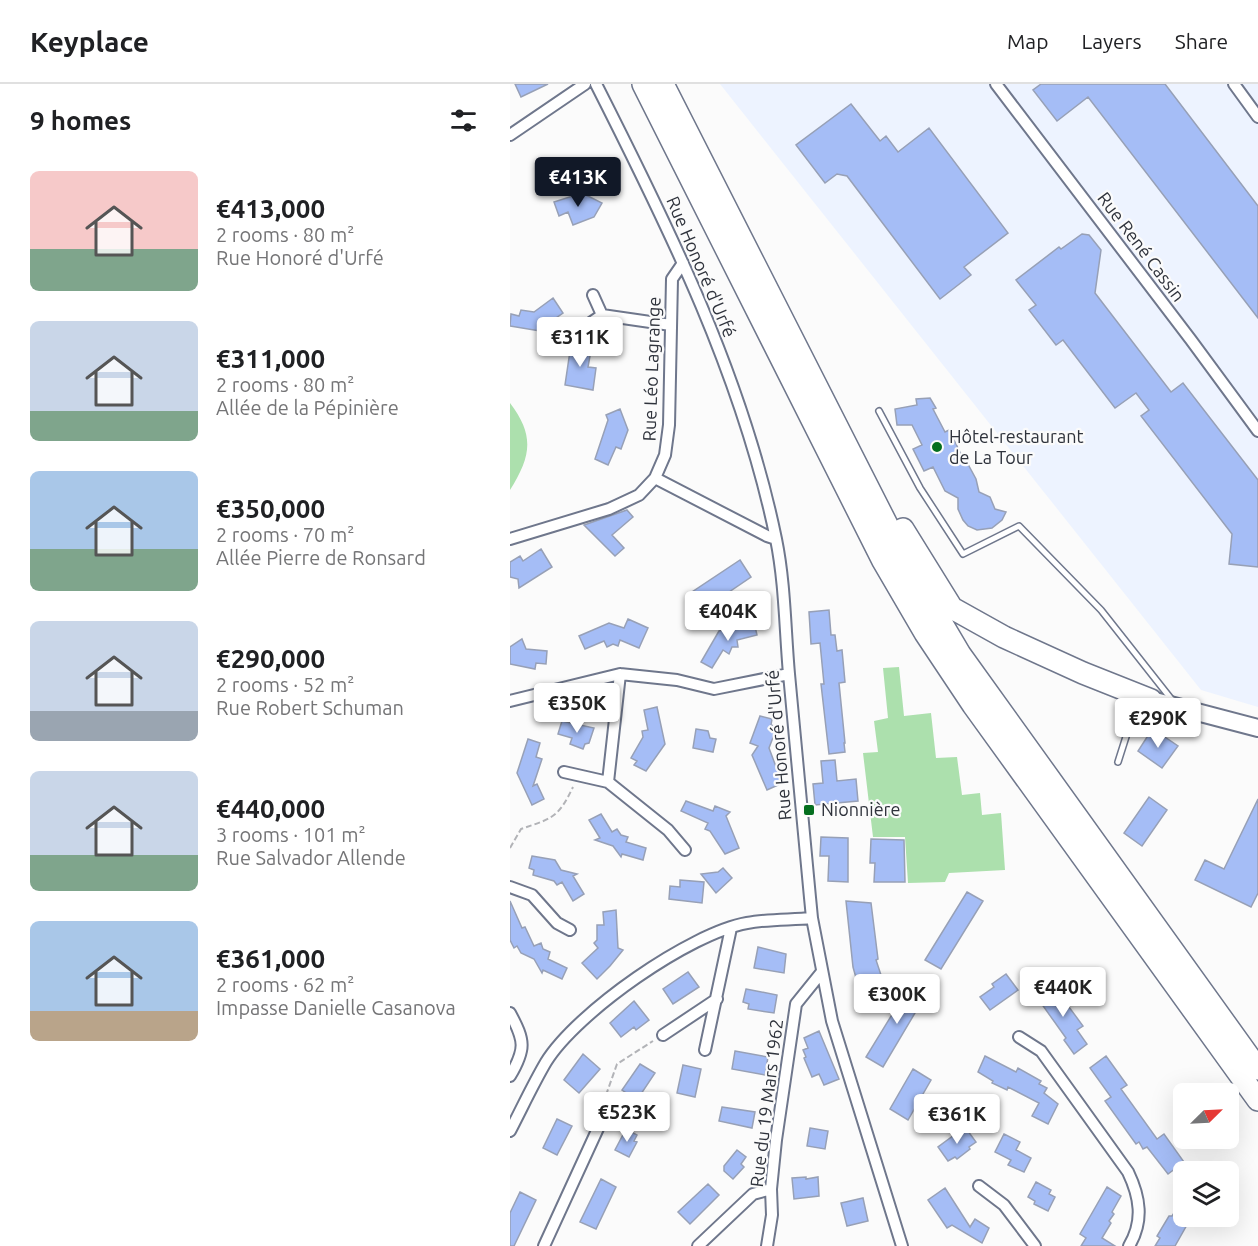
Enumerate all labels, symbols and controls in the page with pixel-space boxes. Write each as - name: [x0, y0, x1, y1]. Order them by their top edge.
- text: Keyplace: [30, 26, 149, 57]
- text: Map: [1007, 29, 1048, 53]
- text: Layers: [1081, 29, 1142, 53]
- text: Share: [1175, 29, 1228, 53]
- icon: filters: [447, 104, 480, 137]
- text: 9 homes: [30, 106, 131, 135]
- pin: €413K: [536, 157, 620, 208]
- text: €413K: [549, 165, 607, 188]
- street label: Rue René Cassin: [1094, 188, 1189, 305]
- street label: Rue Honoré d'Urfé: [663, 193, 741, 340]
- text: €413,000: [216, 194, 325, 223]
- icon: home: [78, 195, 150, 267]
- text: 2 rooms · 80 m²: [216, 223, 354, 246]
- text: Rue Honoré d'Urfé: [216, 246, 384, 269]
- street label: Rue Léo Lagrange: [638, 296, 664, 442]
- pin: €311K: [538, 317, 622, 368]
- text: €311K: [551, 325, 609, 348]
- text: €311,000: [216, 344, 325, 373]
- icon: home: [78, 345, 150, 417]
- text: 2 rooms · 80 m²: [216, 373, 354, 396]
- text: Allée de la Pépinière: [216, 396, 399, 419]
- place label: Hôtel-restaurant de La Tour: [949, 426, 1084, 467]
- marker: Hôtel-restaurant de La Tour: [930, 440, 944, 454]
- text: €350,000: [216, 494, 325, 523]
- icon: home: [78, 495, 150, 567]
- text: 2 rooms · 70 m²: [216, 523, 354, 546]
- text: Allée Pierre de Ronsard: [216, 546, 426, 569]
- pin: €404K: [686, 591, 770, 642]
- text: €404K: [699, 599, 757, 622]
- text: €290,000: [216, 644, 325, 673]
- icon: home: [78, 645, 150, 717]
- street label: Rue Honoré d'Urfé: [761, 669, 795, 821]
- text: 2 rooms · 52 m²: [216, 673, 354, 696]
- pin: €350K: [535, 683, 619, 734]
- text: €350K: [548, 691, 606, 714]
- text: Rue Robert Schuman: [216, 696, 404, 719]
- pin: €290K: [1116, 698, 1200, 749]
- text: €290K: [1129, 706, 1187, 729]
- text: €440,000: [216, 794, 325, 823]
- icon: home: [78, 795, 150, 867]
- place label: Nionnière: [821, 799, 900, 819]
- marker: Nionnière: [802, 803, 816, 817]
- text: 3 rooms · 101 m²: [216, 823, 366, 846]
- text: Rue Salvador Allende: [216, 846, 406, 869]
- text: €361,000: [216, 944, 325, 973]
- icon: home: [78, 945, 150, 1017]
- pin: €440K: [1021, 967, 1105, 1018]
- text: 2 rooms · 62 m²: [216, 973, 354, 996]
- pin: €300K: [855, 974, 939, 1025]
- text: €440K: [1034, 975, 1092, 998]
- text: €300K: [868, 982, 926, 1005]
- text: Impasse Danielle Casanova: [216, 996, 456, 1019]
- street label: Rue du 19 Mars 1962: [746, 1018, 786, 1188]
- north arrow: [1173, 1083, 1239, 1149]
- map controls: [1173, 1083, 1239, 1227]
- pin: €523K: [585, 1092, 669, 1143]
- pin: €361K: [915, 1094, 999, 1145]
- text: €523K: [598, 1100, 656, 1123]
- text: €361K: [928, 1102, 986, 1125]
- button: layers: [1173, 1161, 1239, 1227]

